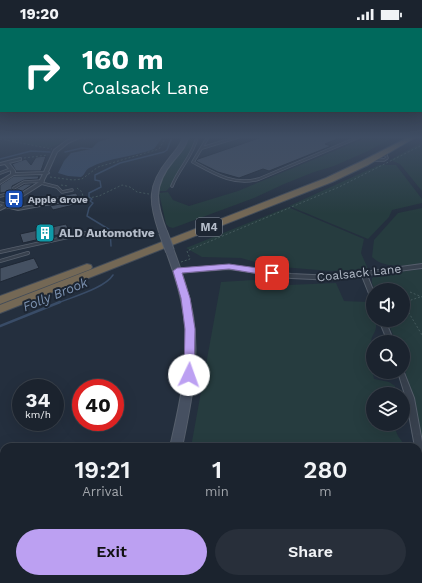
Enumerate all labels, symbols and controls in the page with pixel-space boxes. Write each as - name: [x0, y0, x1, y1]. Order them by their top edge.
- text: 19:20: [20, 5, 59, 23]
- text: 160 m: [82, 43, 164, 76]
- icon: right: [16, 44, 68, 96]
- text: Coalsack Lane: [82, 77, 209, 98]
- bus stop icon: Apple Grove: [3, 188, 25, 210]
- place label: Apple Grove: [28, 194, 88, 205]
- road number: M4: [196, 218, 222, 236]
- building icon: ALD Automotive: [34, 222, 56, 244]
- place label: ALD Automotive: [59, 226, 155, 240]
- pin: [255, 256, 289, 290]
- icon: arrive: [261, 262, 283, 284]
- street label: Coalsack Lane: [316, 262, 402, 284]
- water label: Folly Brook: [21, 274, 91, 314]
- map controls: [366, 283, 410, 431]
- button: sound: [366, 283, 410, 327]
- button: search: [366, 335, 410, 379]
- position arrow: [168, 354, 210, 396]
- speed limit sign: 40: [72, 379, 124, 431]
- button: layers: [366, 387, 410, 431]
- text: 34: [26, 388, 50, 412]
- text: km/h: [25, 409, 51, 420]
- text: 19:21: [74, 456, 131, 484]
- text: 1: [212, 456, 222, 484]
- text: 280: [303, 456, 348, 484]
- text: Arrival: [82, 484, 123, 499]
- text: min: [205, 484, 229, 499]
- text: m: [319, 484, 332, 499]
- button: Exit: [16, 529, 207, 575]
- button: Share: [215, 529, 406, 575]

